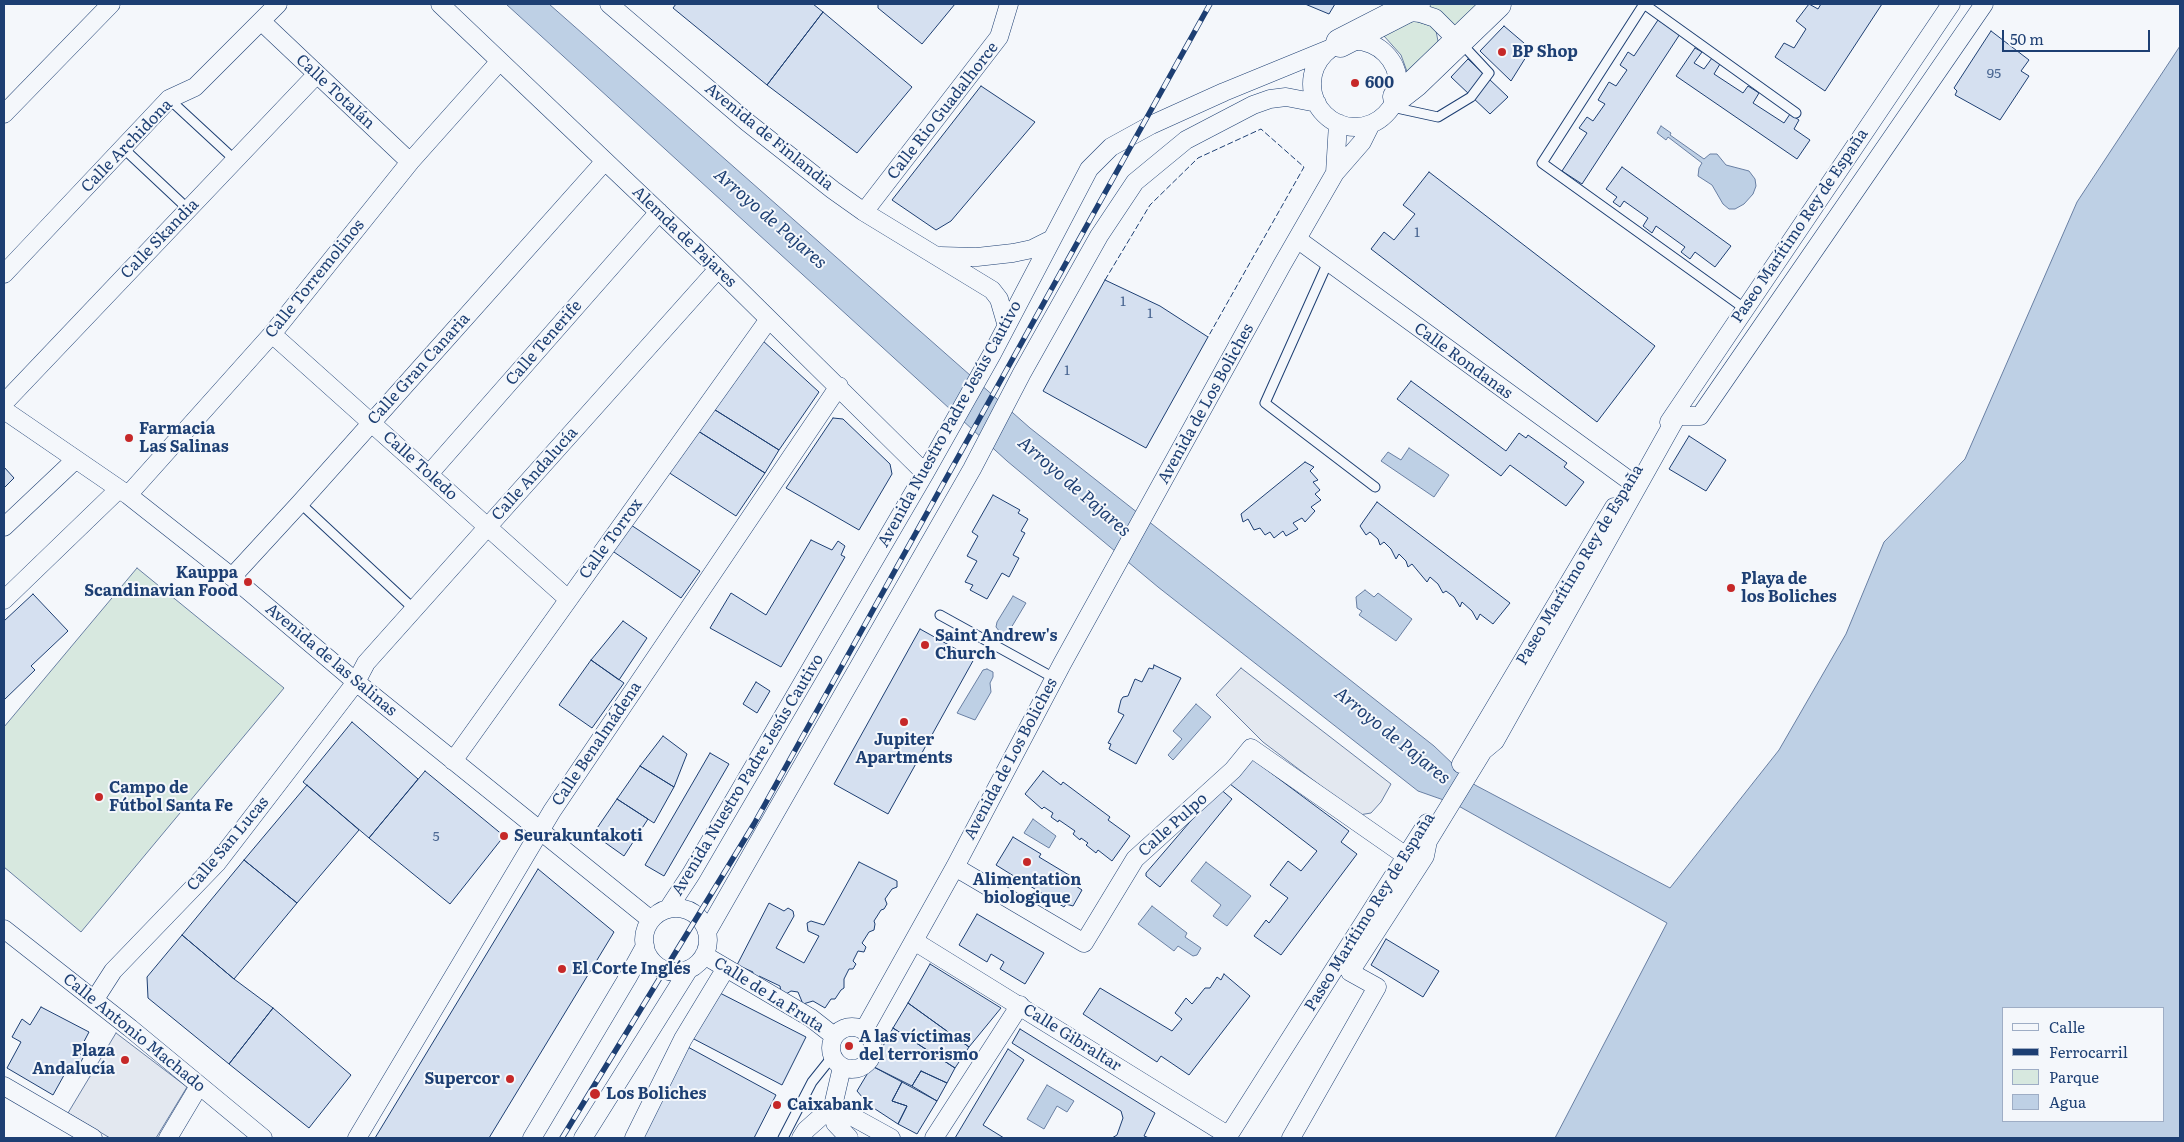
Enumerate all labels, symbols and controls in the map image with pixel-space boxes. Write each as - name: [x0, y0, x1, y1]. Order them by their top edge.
- scale bar: [2004, 20, 2152, 52]
- text: 50 m: [2010, 27, 2044, 50]
- street label: Calle Rio Guadalhorce: [883, 38, 1003, 184]
- place label: BP Shop: [1512, 42, 1578, 62]
- marker: BP Shop: [1496, 46, 1508, 58]
- street label: Calle Totalán: [292, 51, 378, 133]
- house number: 95: [1987, 66, 2001, 82]
- place label: 600: [1365, 73, 1394, 93]
- marker: 600: [1349, 77, 1361, 89]
- street label: Avenida de Finlandia: [701, 79, 837, 195]
- street label: Calle Archidona: [78, 95, 176, 197]
- street label: Paseo Marítimo Rey de España: [1728, 125, 1872, 327]
- water label: Arroyo de Pajares: [709, 164, 831, 274]
- street label: Alemda de Pajares: [628, 182, 740, 292]
- street label: Calle Skandia: [117, 195, 203, 283]
- street label: Calle Torremolinos: [261, 216, 369, 342]
- house number: 1: [1414, 225, 1420, 241]
- house number: 1: [1120, 294, 1126, 310]
- street label: Calle Tenerife: [502, 297, 586, 389]
- street label: Avenida Nuestro Padre Jesús Cautivo: [874, 297, 1026, 551]
- house number: 1: [1147, 306, 1153, 322]
- street label: Calle Gran Canaria: [364, 309, 474, 429]
- street label: Calle Rondanas: [1410, 319, 1516, 403]
- street label: Avenida de Los Boliches: [1154, 321, 1258, 487]
- house number: 1: [1064, 363, 1070, 379]
- place label: Farmacia Las Salinas: [139, 419, 229, 457]
- street label: Calle Andalucía: [488, 423, 582, 525]
- street label: Calle Toledo: [379, 427, 461, 505]
- marker: Farmacia Las Salinas: [123, 432, 135, 444]
- water label: Arroyo de Pajares: [1013, 432, 1135, 542]
- street label: Paseo Marítimo Rey de España: [1512, 461, 1648, 669]
- street label: Calle Torrox: [575, 495, 647, 583]
- place label: Kauppa Scandinavian Food: [84, 563, 238, 601]
- place label: Playa de los Boliches: [1741, 569, 1837, 607]
- marker: Kauppa Scandinavian Food: [242, 576, 254, 588]
- marker: Playa de los Boliches: [1725, 582, 1737, 594]
- street label: Avenida de las Salinas: [261, 599, 401, 721]
- place label: Saint Andrew's Church: [935, 626, 1057, 664]
- marker: Saint Andrew's Church: [919, 639, 931, 651]
- street label: Avenida Nuestro Padre Jesús Cautivo: [668, 651, 828, 899]
- street label: Avenida de Los Boliches: [960, 675, 1062, 843]
- street label: Calle Benalmádena: [548, 678, 646, 810]
- water label: Arroyo de Pajares: [1330, 683, 1454, 789]
- marker: Jupiter Apartments: [898, 716, 910, 728]
- place label: Jupiter Apartments: [855, 730, 953, 768]
- place label: Campo de Fútbol Santa Fe: [109, 778, 233, 816]
- street label: Calle Pulpo: [1135, 789, 1211, 861]
- marker: Campo de Fútbol Santa Fe: [93, 791, 105, 803]
- street label: Calle San Lucas: [183, 793, 273, 895]
- street label: Paseo Marítimo Rey de España: [1301, 809, 1439, 1015]
- place label: Seurakuntakoti: [514, 826, 643, 846]
- house number: 5: [432, 829, 440, 845]
- marker: Seurakuntakoti: [498, 830, 510, 842]
- marker: Alimentation biologique: [1021, 856, 1033, 868]
- place label: Alimentation biologique: [973, 870, 1081, 908]
- street label: Calle de La Fruta: [710, 953, 828, 1037]
- place label: El Corte Inglés: [572, 959, 690, 979]
- marker: El Corte Inglés: [556, 963, 568, 975]
- street label: Calle Antonio Machado: [59, 970, 209, 1096]
- street label: Calle Gibraltar: [1019, 1000, 1125, 1076]
- legend: [2002, 1007, 2164, 1122]
- text: Calle: [2049, 1015, 2085, 1038]
- place label: A las víctimas del terrorismo: [859, 1027, 978, 1065]
- marker: A las víctimas del terrorismo: [843, 1040, 855, 1052]
- text: Ferrocarril: [2049, 1040, 2128, 1063]
- place label: Plaza Andalucía: [32, 1041, 115, 1079]
- marker: Plaza Andalucía: [119, 1054, 131, 1066]
- text: Parque: [2049, 1065, 2099, 1088]
- place label: Supercor: [424, 1069, 500, 1089]
- marker: Supercor: [504, 1073, 516, 1085]
- place label: Los Boliches: [606, 1084, 706, 1104]
- marker: Los Boliches: [588, 1087, 602, 1101]
- text: Agua: [2049, 1090, 2086, 1113]
- place label: Caixabank: [787, 1095, 873, 1115]
- marker: Caixabank: [771, 1099, 783, 1111]

